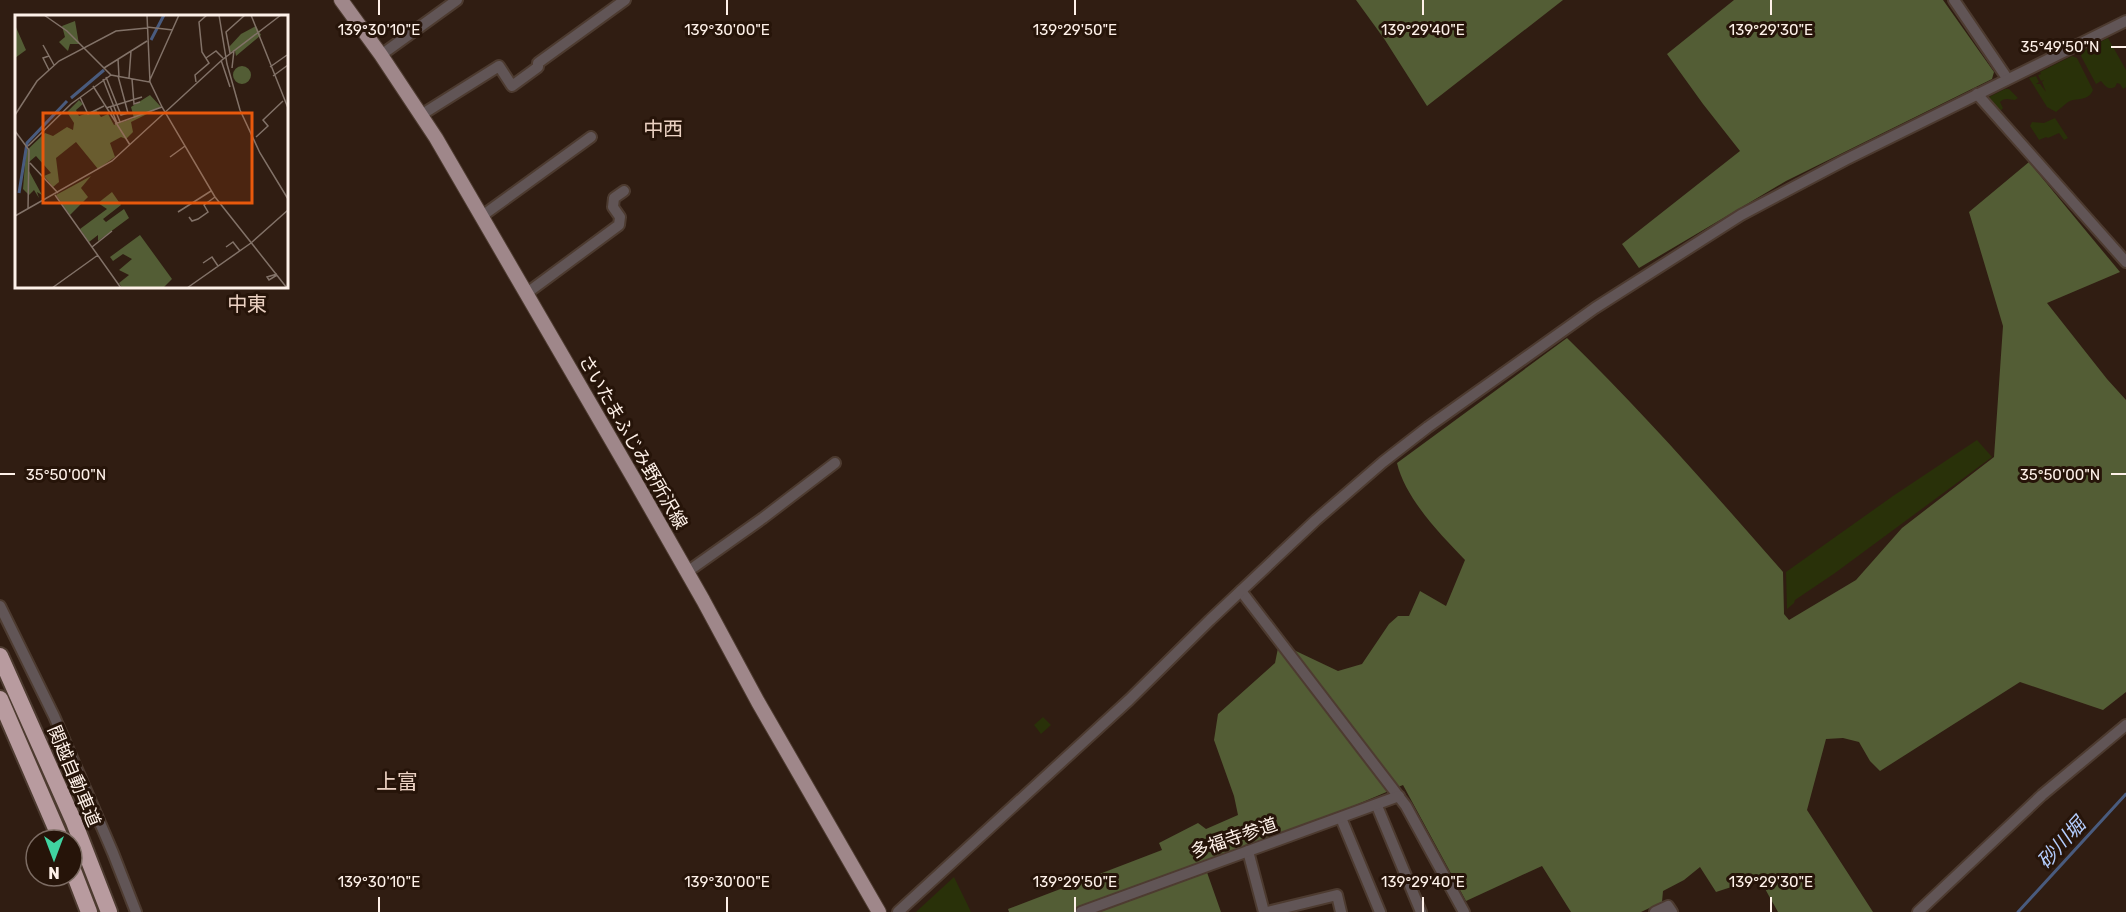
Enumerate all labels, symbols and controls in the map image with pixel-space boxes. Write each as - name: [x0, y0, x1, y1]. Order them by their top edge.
- inset map: [15, 15, 288, 288]
- text: 139°30'10"E: [338, 21, 420, 39]
- text: 139°30'00"E: [684, 21, 770, 39]
- text: 139°29'50"E: [1033, 21, 1117, 39]
- text: 139°29'40"E: [1381, 21, 1465, 39]
- text: 139°29'30"E: [1729, 21, 1813, 39]
- text: 35°49'50"N: [2021, 38, 2099, 56]
- district label: 中西: [643, 117, 683, 141]
- district label: 中東: [227, 292, 267, 316]
- street label: さいたまふじみ野所沢線: [574, 351, 692, 533]
- text: 35°50'00"N: [26, 466, 106, 484]
- text: 35°50'00"N: [2020, 466, 2100, 484]
- street label: 関越自動車道: [43, 722, 105, 830]
- district label: 上富: [376, 769, 418, 794]
- water label: 砂川堀: [2032, 810, 2092, 873]
- street label: 多福寺参道: [1188, 813, 1280, 863]
- north arrow: [24, 828, 84, 888]
- text: N: [48, 863, 60, 882]
- text: 139°30'10"E: [338, 873, 420, 891]
- text: 139°30'00"E: [684, 873, 770, 891]
- text: 139°29'50"E: [1033, 873, 1117, 891]
- text: 139°29'40"E: [1381, 873, 1465, 891]
- text: 139°29'30"E: [1729, 873, 1813, 891]

